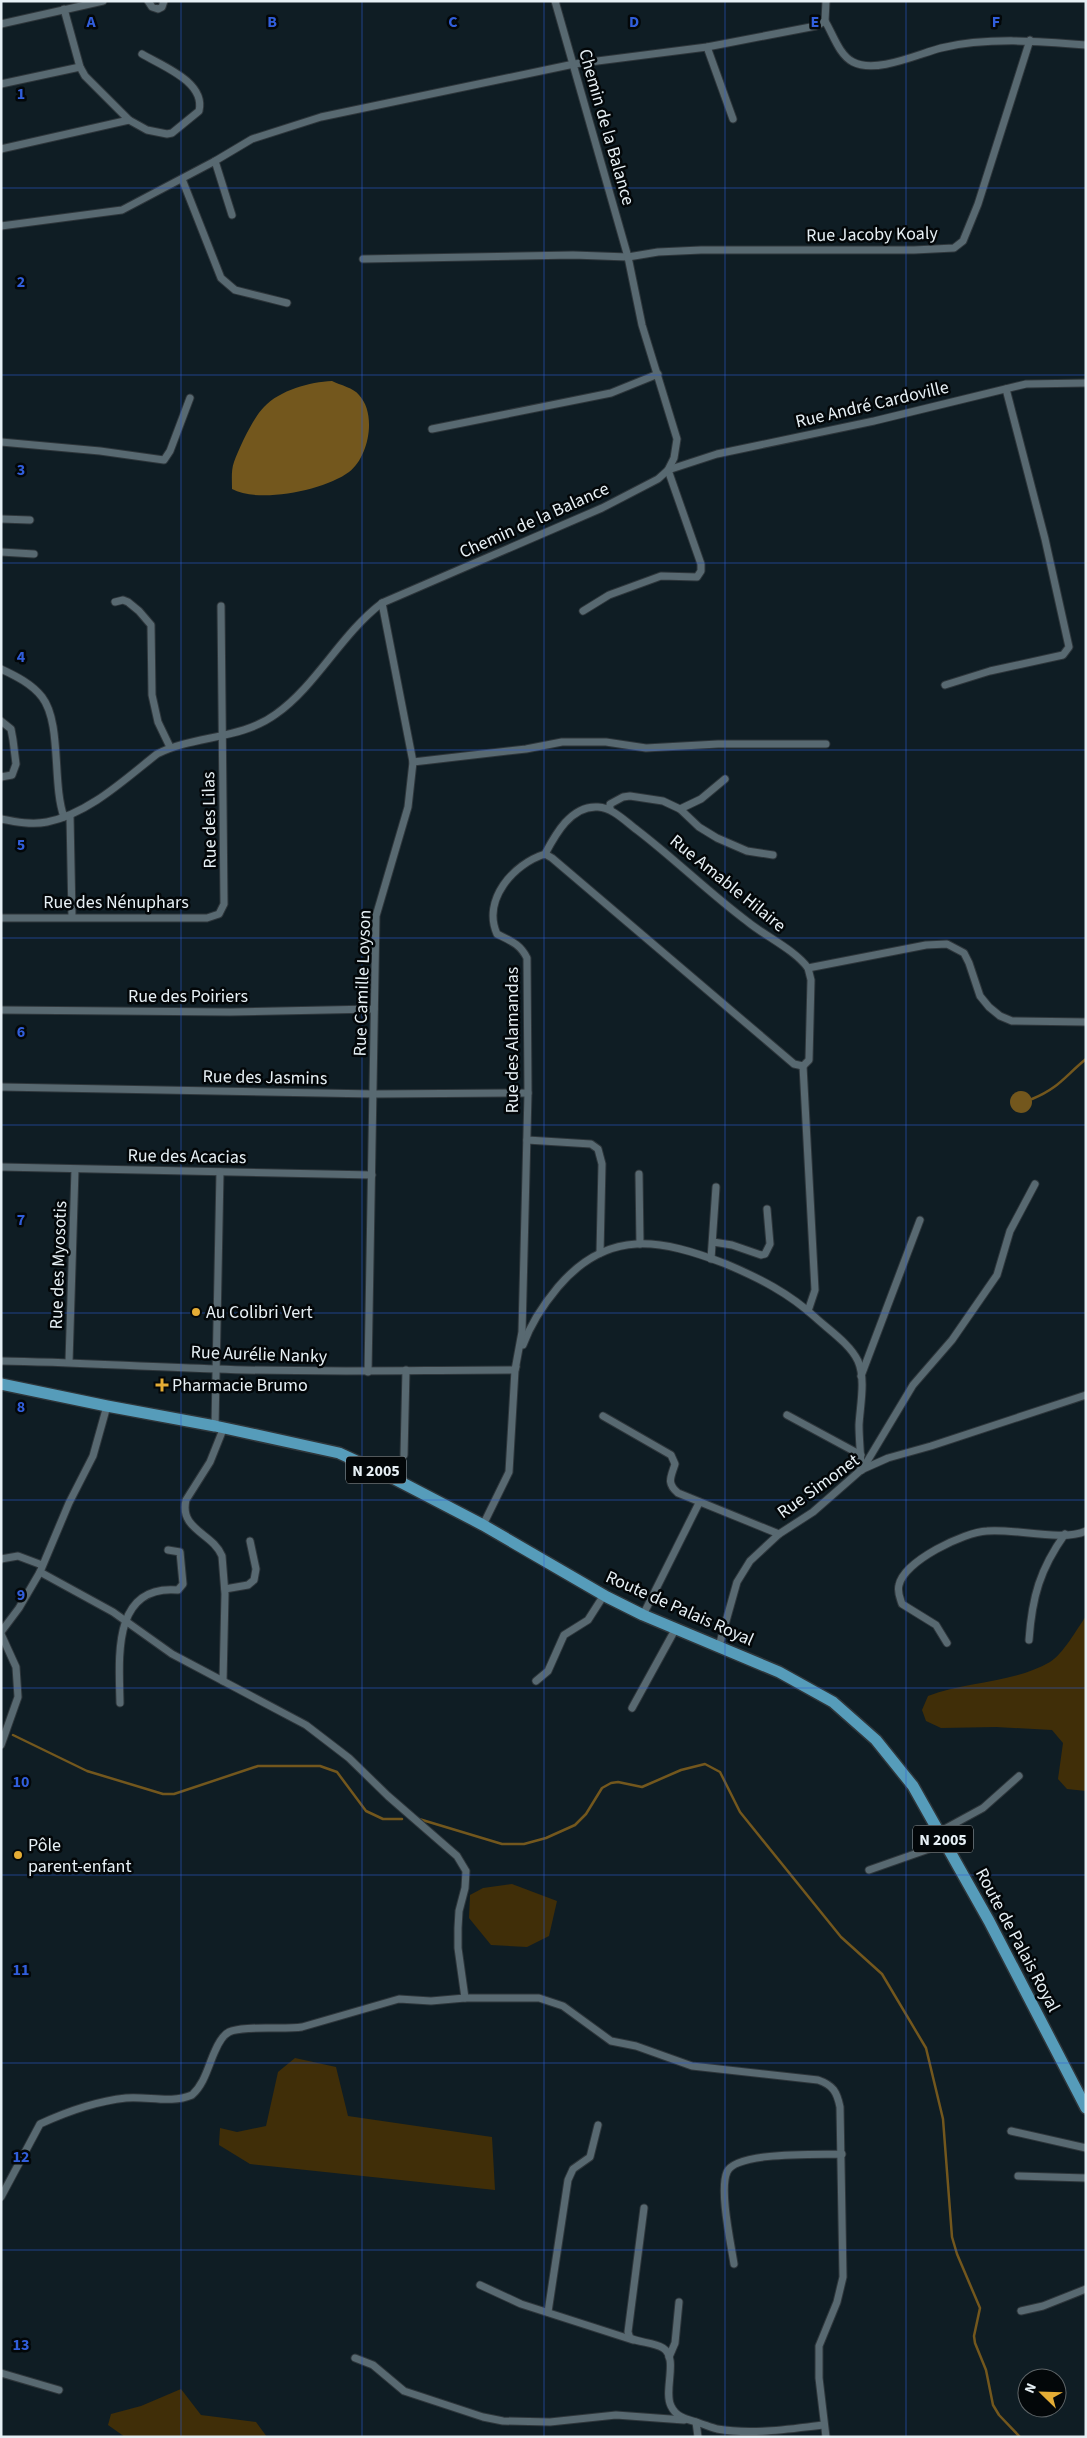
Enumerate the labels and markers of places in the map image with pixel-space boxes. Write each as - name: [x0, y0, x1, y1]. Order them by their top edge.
- place label: Au Colibri Vert: [206, 1300, 313, 1325]
- marker: Au Colibri Vert: [190, 1306, 202, 1318]
- place label: Pharmacie Brumo: [172, 1373, 308, 1398]
- marker: Pharmacie Brumo: [156, 1379, 168, 1391]
- place label: Pôle parent-enfant: [28, 1833, 132, 1879]
- marker: Pôle parent-enfant: [12, 1849, 24, 1861]

